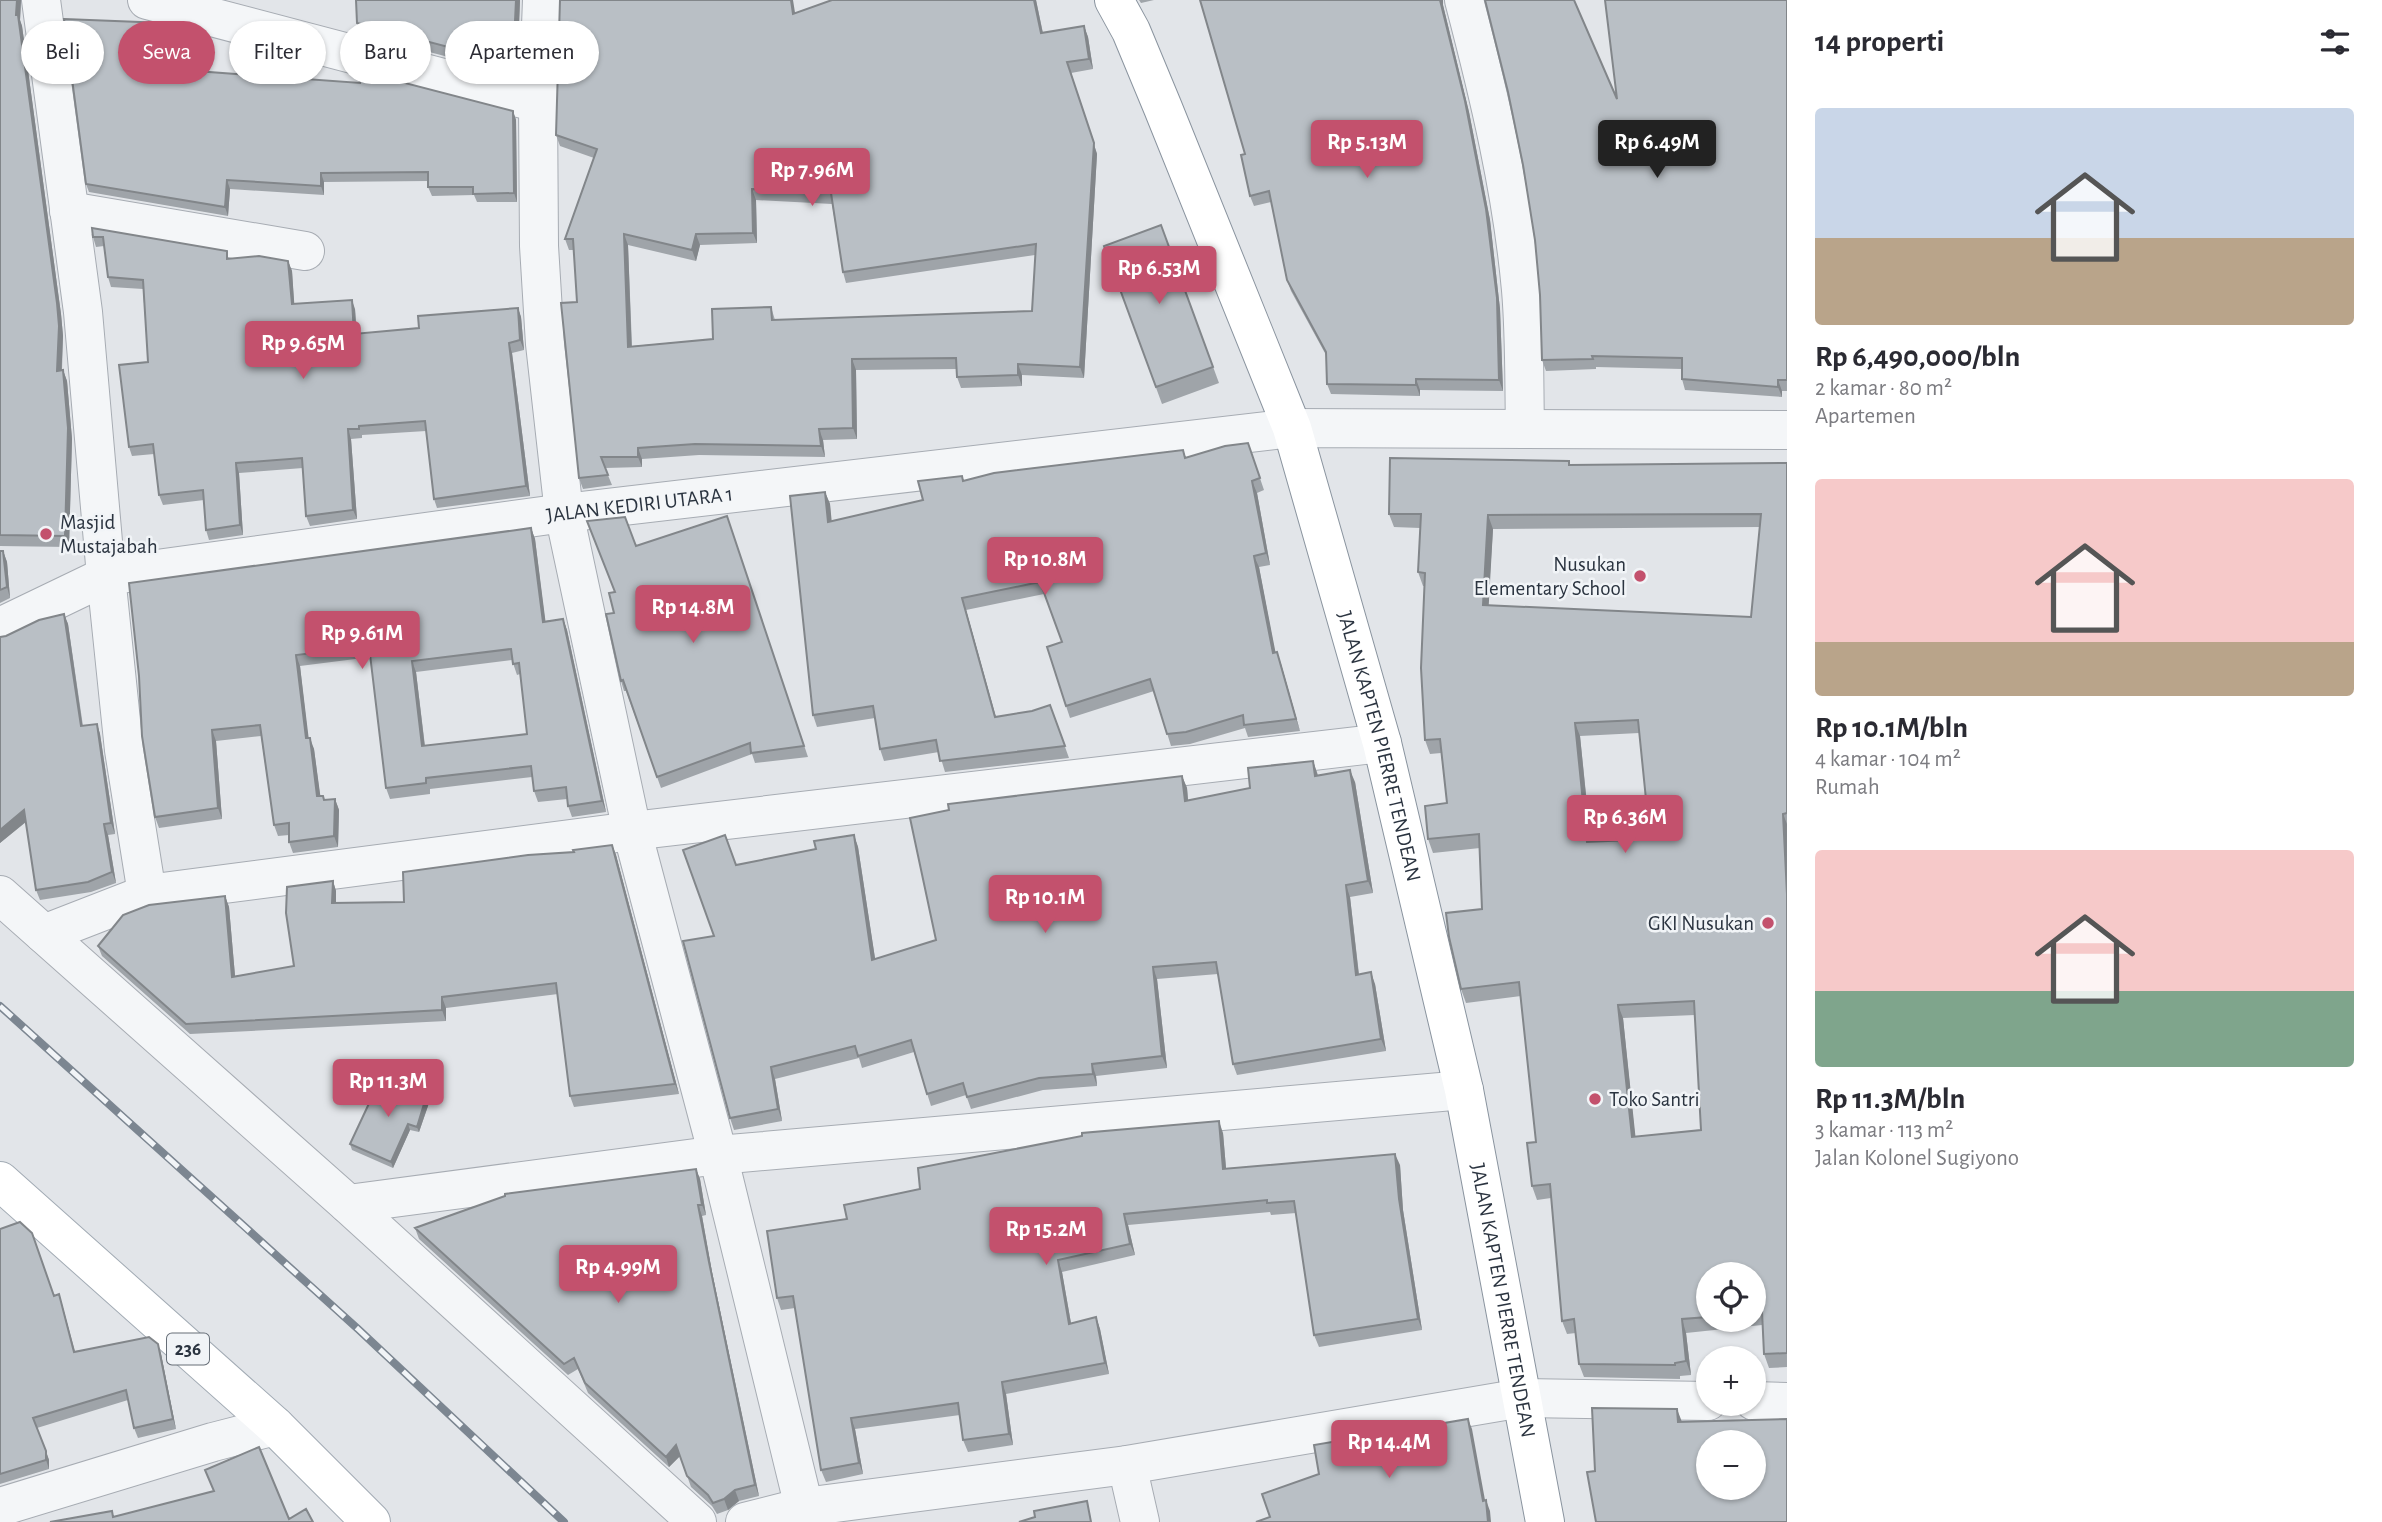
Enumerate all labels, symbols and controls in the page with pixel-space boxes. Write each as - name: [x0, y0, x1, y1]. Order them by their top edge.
- chip: Beli: [21, 21, 104, 84]
- chip: Sewa: [118, 21, 215, 84]
- chip: Filter: [229, 21, 326, 84]
- chip: Baru: [340, 21, 431, 84]
- chip: Apartemen: [445, 21, 599, 84]
- icon: filters: [2316, 23, 2354, 61]
- text: 14 properti: [1815, 27, 1944, 57]
- pin: Rp 5.13M: [1295, 120, 1439, 180]
- pin: Rp 6.49M: [1585, 120, 1729, 180]
- text: Rp 5.13M: [1327, 131, 1407, 154]
- text: Rp 6.49M: [1614, 131, 1700, 154]
- pin: Rp 7.96M: [740, 148, 884, 208]
- icon: home: [2022, 154, 2148, 280]
- text: Rp 7.96M: [770, 159, 854, 182]
- pin: Rp 6.53M: [1087, 246, 1231, 306]
- text: Rp 6.53M: [1117, 257, 1201, 280]
- pin: Rp 9.65M: [231, 322, 375, 381]
- text: Rp 9.65M: [261, 332, 345, 355]
- text: Rp 6,490,000/bln: [1815, 342, 2020, 372]
- text: 2 kamar · 80 m²: [1815, 377, 1952, 400]
- text: Apartemen: [1815, 405, 1916, 428]
- street label: JALAN KEDIRI UTARA 1: [545, 483, 734, 526]
- place label: Masjid Mustajabah: [60, 512, 158, 557]
- icon: home: [2022, 525, 2148, 651]
- marker: Masjid Mustajabah: [38, 526, 54, 542]
- pin: Rp 10.8M: [973, 538, 1117, 597]
- text: Rp 10.8M: [1003, 548, 1087, 571]
- place label: Nusukan Elementary School: [1474, 554, 1626, 599]
- marker: Nusukan Elementary School: [1632, 568, 1648, 584]
- pin: Rp 14.8M: [621, 586, 765, 645]
- text: Rp 14.8M: [651, 596, 735, 619]
- street label: JALAN KAPTEN PIERRE TENDEAN: [1334, 609, 1425, 884]
- pin: Rp 9.61M: [290, 612, 434, 671]
- text: Rp 9.61M: [321, 622, 403, 645]
- text: Rp 10.1M/bln: [1815, 713, 1968, 743]
- text: 4 kamar · 104 m²: [1815, 748, 1961, 771]
- text: Rumah: [1815, 776, 1880, 799]
- pin: Rp 6.36M: [1553, 796, 1697, 855]
- text: Rp 6.36M: [1583, 806, 1667, 829]
- pin: Rp 10.1M: [973, 876, 1117, 935]
- text: Rp 10.1M: [1005, 886, 1085, 909]
- icon: home: [2022, 896, 2148, 1022]
- place label: GKI Nusukan: [1648, 913, 1754, 934]
- marker: GKI Nusukan: [1760, 915, 1776, 931]
- pin: Rp 11.3M: [316, 1060, 460, 1119]
- text: Rp 11.3M: [349, 1070, 427, 1093]
- text: Rp 11.3M/bln: [1815, 1084, 1965, 1114]
- place label: Toko Santri: [1609, 1089, 1700, 1110]
- marker: Toko Santri: [1587, 1091, 1603, 1107]
- text: 3 kamar · 113 m²: [1815, 1119, 1953, 1142]
- text: Jalan Kolonel Sugiyono: [1815, 1147, 2019, 1170]
- street label: JALAN KAPTEN PIERRE TENDEAN: [1467, 1162, 1539, 1439]
- pin: Rp 15.2M: [974, 1208, 1118, 1267]
- text: Rp 15.2M: [1005, 1218, 1087, 1241]
- pin: Rp 4.99M: [546, 1246, 690, 1305]
- text: Rp 4.99M: [575, 1256, 661, 1279]
- map controls: [1696, 1262, 1766, 1500]
- button: locate: [1696, 1262, 1766, 1332]
- road number: 236: [167, 1334, 209, 1364]
- button: +: [1696, 1346, 1766, 1416]
- pin: Rp 14.4M: [1317, 1420, 1461, 1480]
- button: −: [1696, 1430, 1766, 1500]
- text: Rp 14.4M: [1347, 1431, 1431, 1454]

